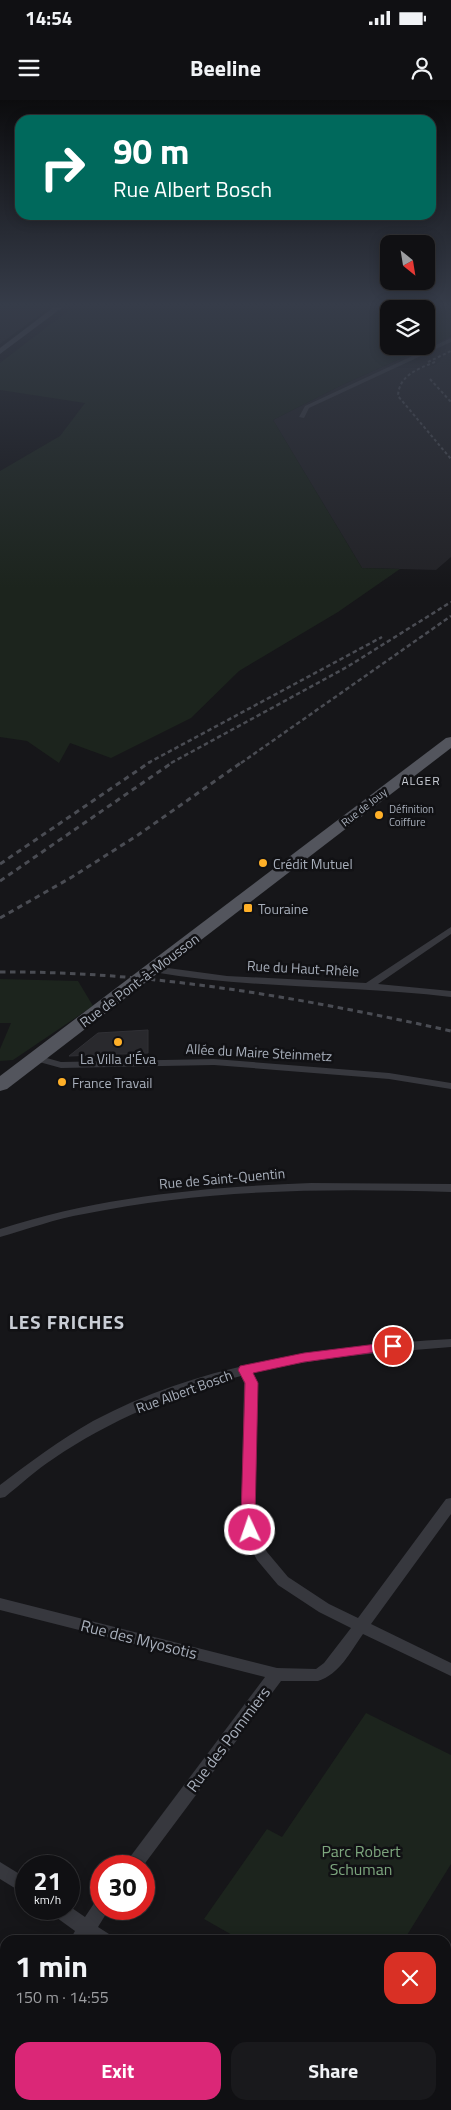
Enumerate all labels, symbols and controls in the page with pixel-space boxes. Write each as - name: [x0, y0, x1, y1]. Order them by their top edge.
- text: 14:54: [25, 3, 72, 32]
- text: Beeline: [190, 51, 261, 85]
- icon: menu: [15, 54, 43, 82]
- icon: person: [408, 54, 436, 82]
- text: 90 m: [113, 124, 189, 178]
- icon: right: [30, 135, 95, 200]
- text: Rue Albert Bosch: [113, 172, 272, 206]
- north arrow: [380, 235, 435, 290]
- map controls: [380, 235, 435, 355]
- button: layers: [380, 300, 435, 355]
- district label: ALGER: [401, 771, 441, 790]
- street label: Rue de Jouy: [338, 784, 391, 830]
- place label: Définition Coiffure: [389, 801, 434, 830]
- marker: Définition Coiffure: [373, 809, 385, 821]
- place label: Crédit Mutuel: [273, 853, 353, 874]
- marker: Crédit Mutuel: [257, 857, 269, 869]
- place label: Touraine: [258, 898, 308, 919]
- marker: Touraine: [242, 902, 254, 914]
- street label: Rue de Pont-à-Mousson: [75, 928, 203, 1032]
- street label: Rue du Haut-Rhêle: [246, 955, 360, 981]
- marker: La Villa d'Éva: [112, 1036, 124, 1048]
- street label: Allée du Maire Steinmetz: [185, 1038, 333, 1066]
- place label: La Villa d'Éva: [80, 1048, 156, 1069]
- place label: France Travail: [72, 1072, 153, 1093]
- marker: France Travail: [56, 1076, 68, 1088]
- street label: Rue de Saint-Quentin: [158, 1162, 286, 1194]
- district label: LES FRICHES: [9, 1307, 125, 1336]
- pin: [372, 1325, 414, 1367]
- icon: arrive: [379, 1332, 407, 1360]
- street label: Rue Albert Bosch: [133, 1364, 235, 1418]
- position arrow: [223, 1503, 275, 1555]
- street label: Rue des Myosotis: [78, 1613, 200, 1665]
- street label: Rue des Pommiers: [180, 1681, 276, 1797]
- park label: Parc Robert Schuman: [321, 1839, 401, 1881]
- speed limit sign: 30: [90, 1855, 155, 1920]
- text: 21: [33, 1862, 62, 1900]
- text: km/h: [34, 1890, 61, 1909]
- text: 1 min: [15, 1943, 88, 1989]
- button: close: [384, 1952, 436, 2004]
- text: 150 m · 14:55: [15, 1985, 109, 2009]
- button: Exit: [15, 2042, 221, 2100]
- button: Share: [231, 2042, 436, 2100]

